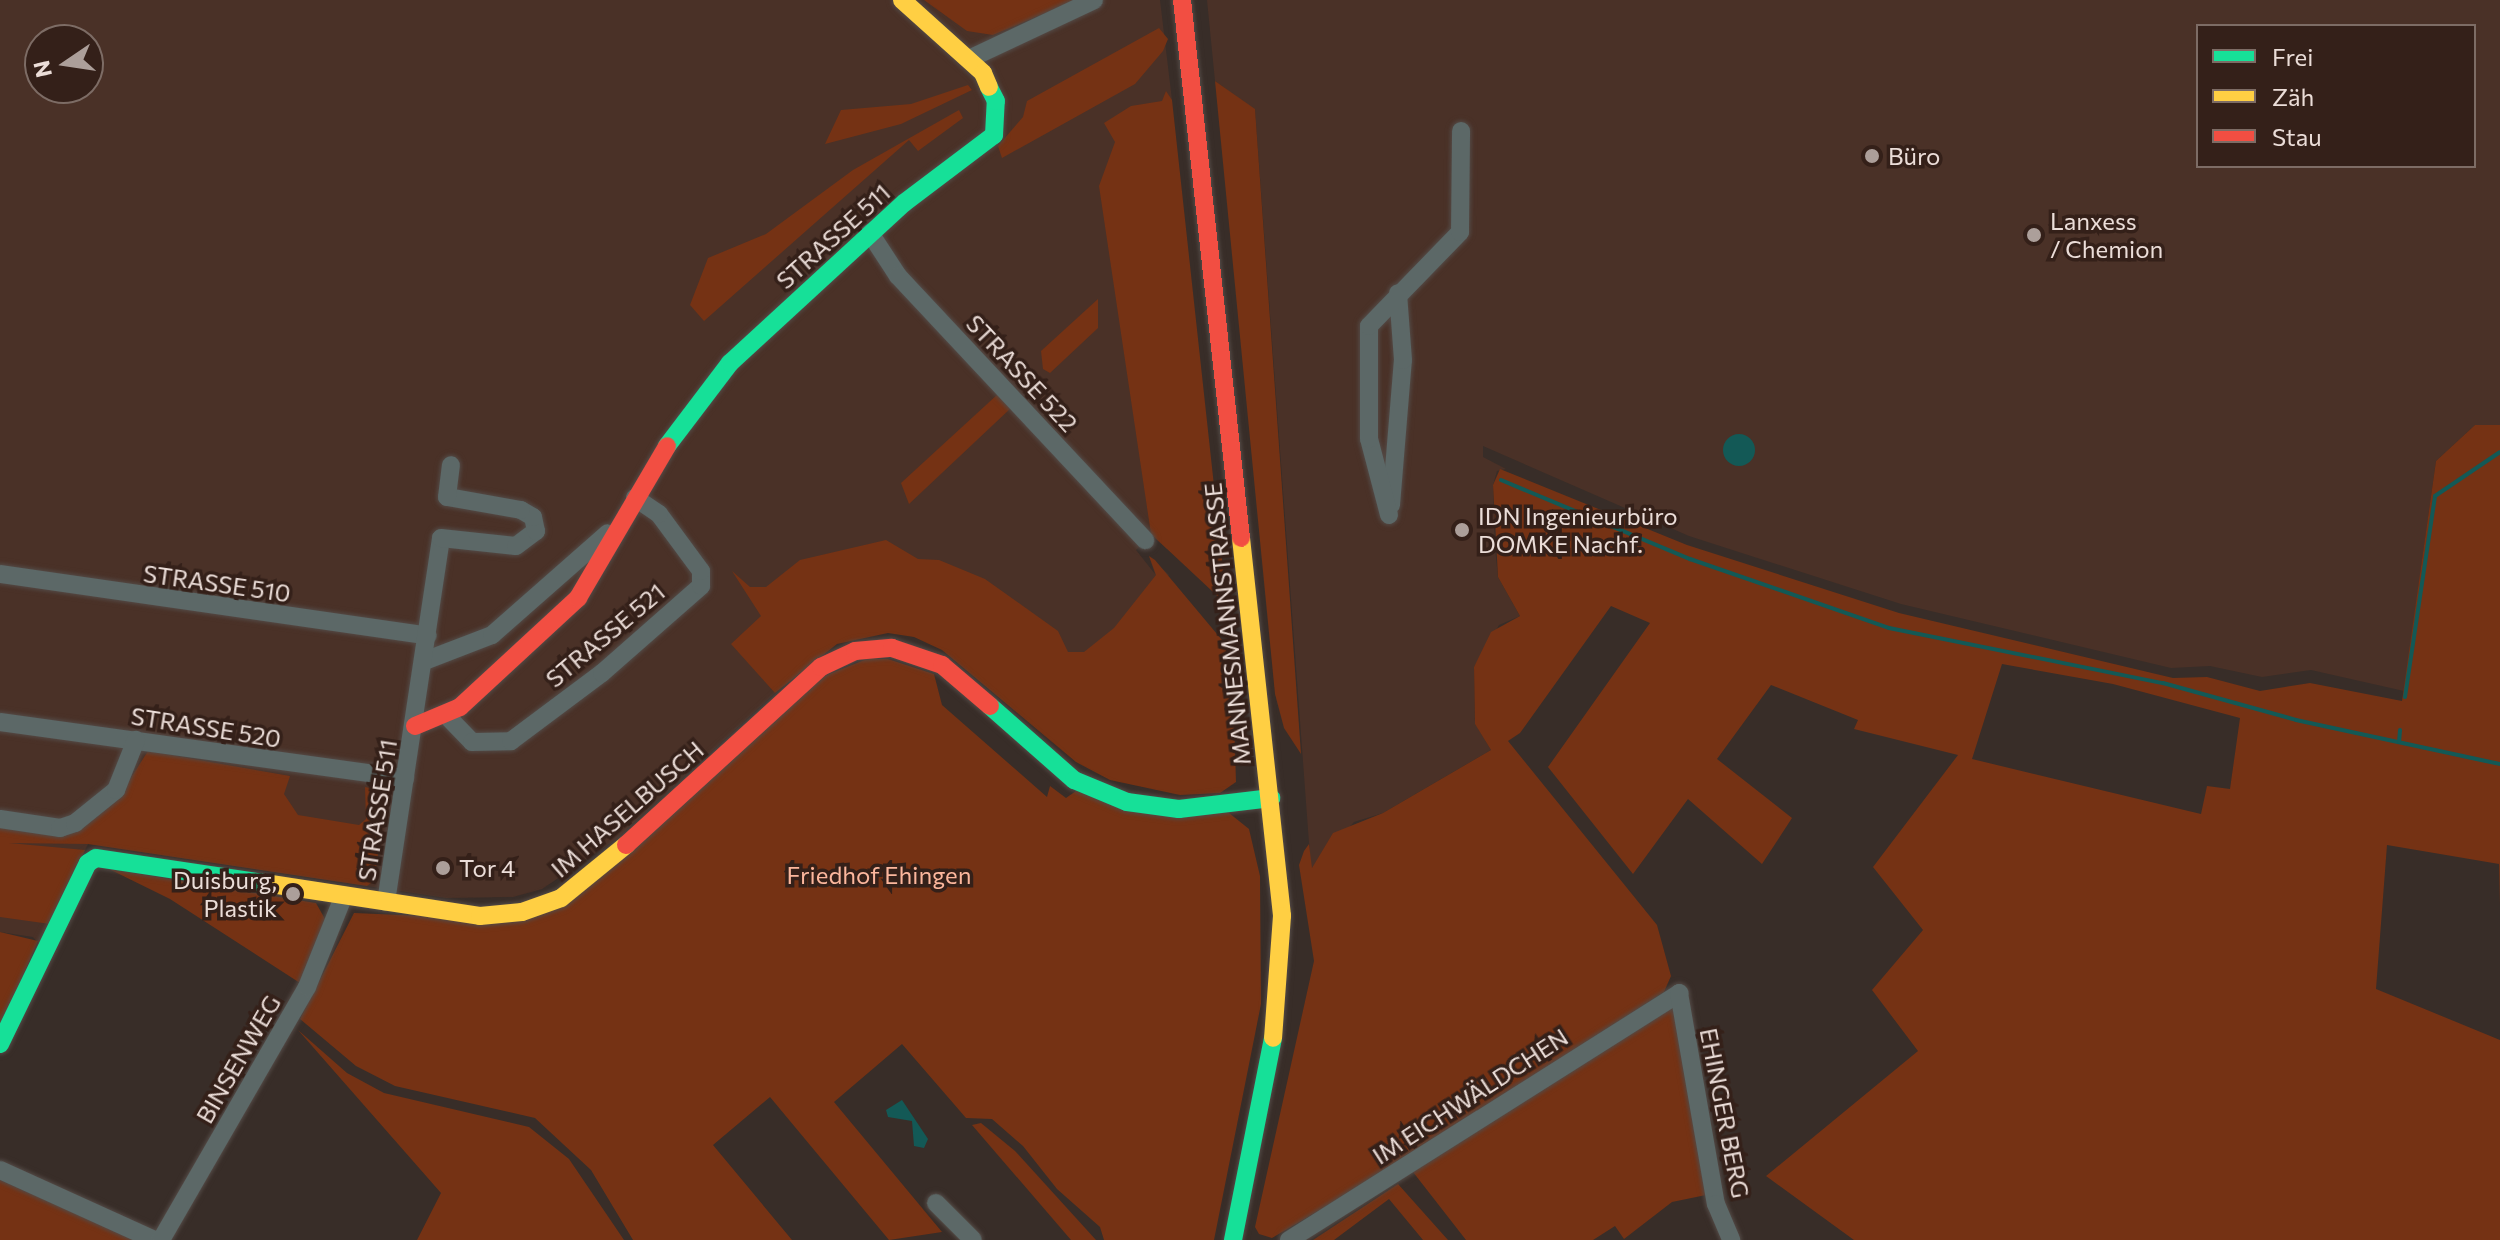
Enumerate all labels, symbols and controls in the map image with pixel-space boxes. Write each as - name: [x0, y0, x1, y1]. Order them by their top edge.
- north arrow: [24, 24, 104, 104]
- legend: [2196, 24, 2476, 168]
- text: Frei: [2272, 42, 2313, 71]
- text: N: [27, 58, 57, 80]
- text: Zäh: [2272, 82, 2314, 111]
- text: Stau: [2272, 122, 2322, 151]
- place label: Büro: [1888, 142, 1940, 170]
- marker: Büro: [1863, 147, 1881, 165]
- street label: STRASSE 511: [770, 177, 896, 295]
- place label: Lanxess / Chemion: [2050, 207, 2163, 263]
- marker: Lanxess / Chemion: [2025, 226, 2043, 244]
- street label: STRASSE 522: [961, 309, 1083, 437]
- street label: MANNESMANNSTRASSE: [1198, 481, 1256, 767]
- place label: IDN Ingenieurbüro DOMKE Nachf.: [1478, 502, 1678, 558]
- marker: IDN Ingenieurbüro DOMKE Nachf.: [1453, 521, 1471, 539]
- street label: STRASSE 510: [141, 558, 293, 608]
- street label: STRASSE 521: [540, 577, 670, 693]
- street label: STRASSE 520: [129, 701, 283, 753]
- street label: IM HASELBUSCH: [545, 735, 709, 883]
- street label: STRASSE 511: [352, 737, 402, 883]
- place label: Tor 4: [459, 854, 515, 882]
- marker: Tor 4: [434, 859, 452, 877]
- park label: Friedhof Ehingen: [787, 861, 971, 889]
- place label: Duisburg, Plastik: [173, 866, 277, 922]
- marker: Duisburg, Plastik: [284, 885, 302, 903]
- street label: BINSENWEG: [190, 990, 286, 1128]
- street label: IM EICHWÄLDCHEN: [1367, 1022, 1573, 1170]
- street label: EHINGER BERG: [1694, 1026, 1756, 1200]

